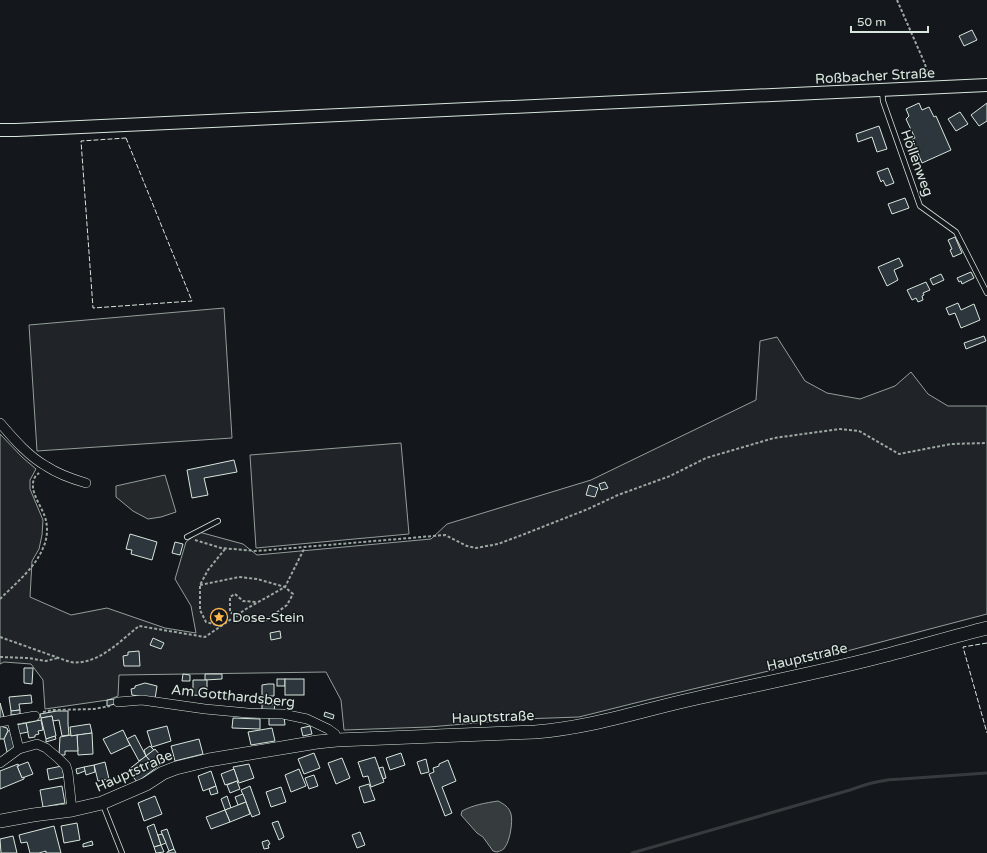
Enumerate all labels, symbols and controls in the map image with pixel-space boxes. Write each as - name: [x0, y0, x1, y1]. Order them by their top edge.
- scale bar: [851, 8, 928, 34]
- text: 50 m: [857, 15, 886, 29]
- street label: Roßbacher Straße: [815, 64, 935, 88]
- street label: Höllenweg: [897, 127, 937, 199]
- place icon: Dose-Stein: [209, 607, 229, 627]
- place label: Dose-Stein: [232, 609, 304, 626]
- street label: Hauptstraße: [765, 639, 849, 675]
- street label: Am Gotthardsberg: [170, 681, 296, 711]
- street label: Hauptstraße: [451, 707, 535, 727]
- street label: Hauptstraße: [93, 746, 175, 796]

